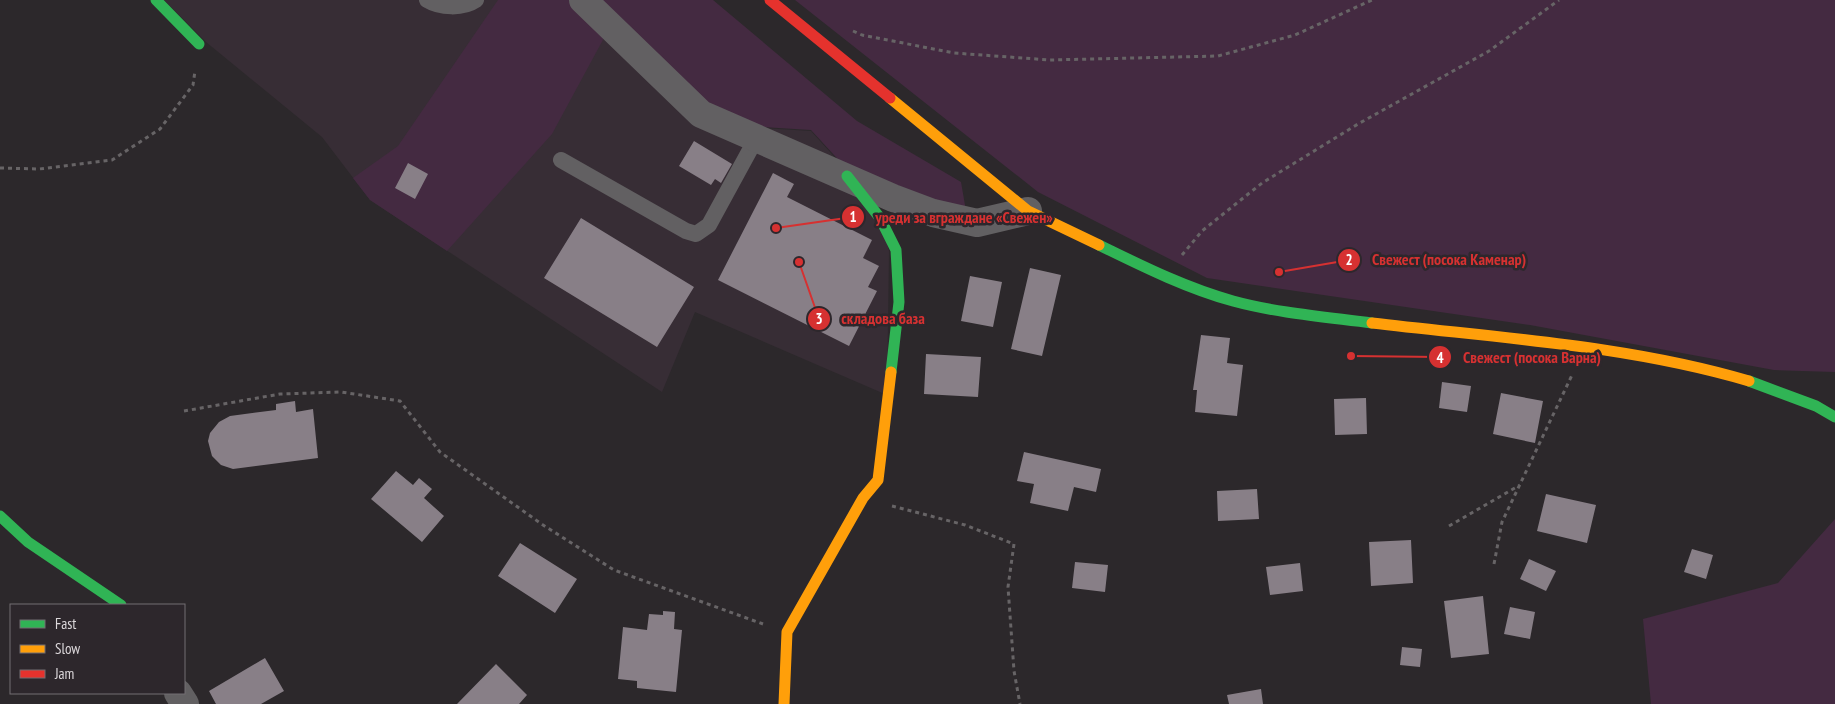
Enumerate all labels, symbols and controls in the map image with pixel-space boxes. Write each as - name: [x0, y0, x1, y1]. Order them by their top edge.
- callout: уреди за вграждане «Свежен»: [840, 202, 1063, 233]
- text: 1: [849, 207, 857, 226]
- text: уреди за вграждане «Свежен»: [874, 207, 1053, 227]
- callout: Свежест (посока Каменар): [1336, 244, 1536, 275]
- text: Свежест (посока Каменар): [1372, 249, 1526, 269]
- text: 2: [1345, 250, 1353, 269]
- callout: складова база: [807, 303, 935, 334]
- text: складова база: [841, 308, 925, 328]
- text: 3: [815, 309, 823, 328]
- callout: Свежест (посока Варна): [1428, 342, 1611, 373]
- text: Свежест (посока Варна): [1463, 347, 1601, 367]
- text: 4: [1436, 348, 1444, 367]
- legend: [10, 604, 185, 694]
- text: Fast: [55, 614, 76, 633]
- text: Slow: [55, 639, 80, 658]
- text: Jam: [54, 664, 74, 683]

